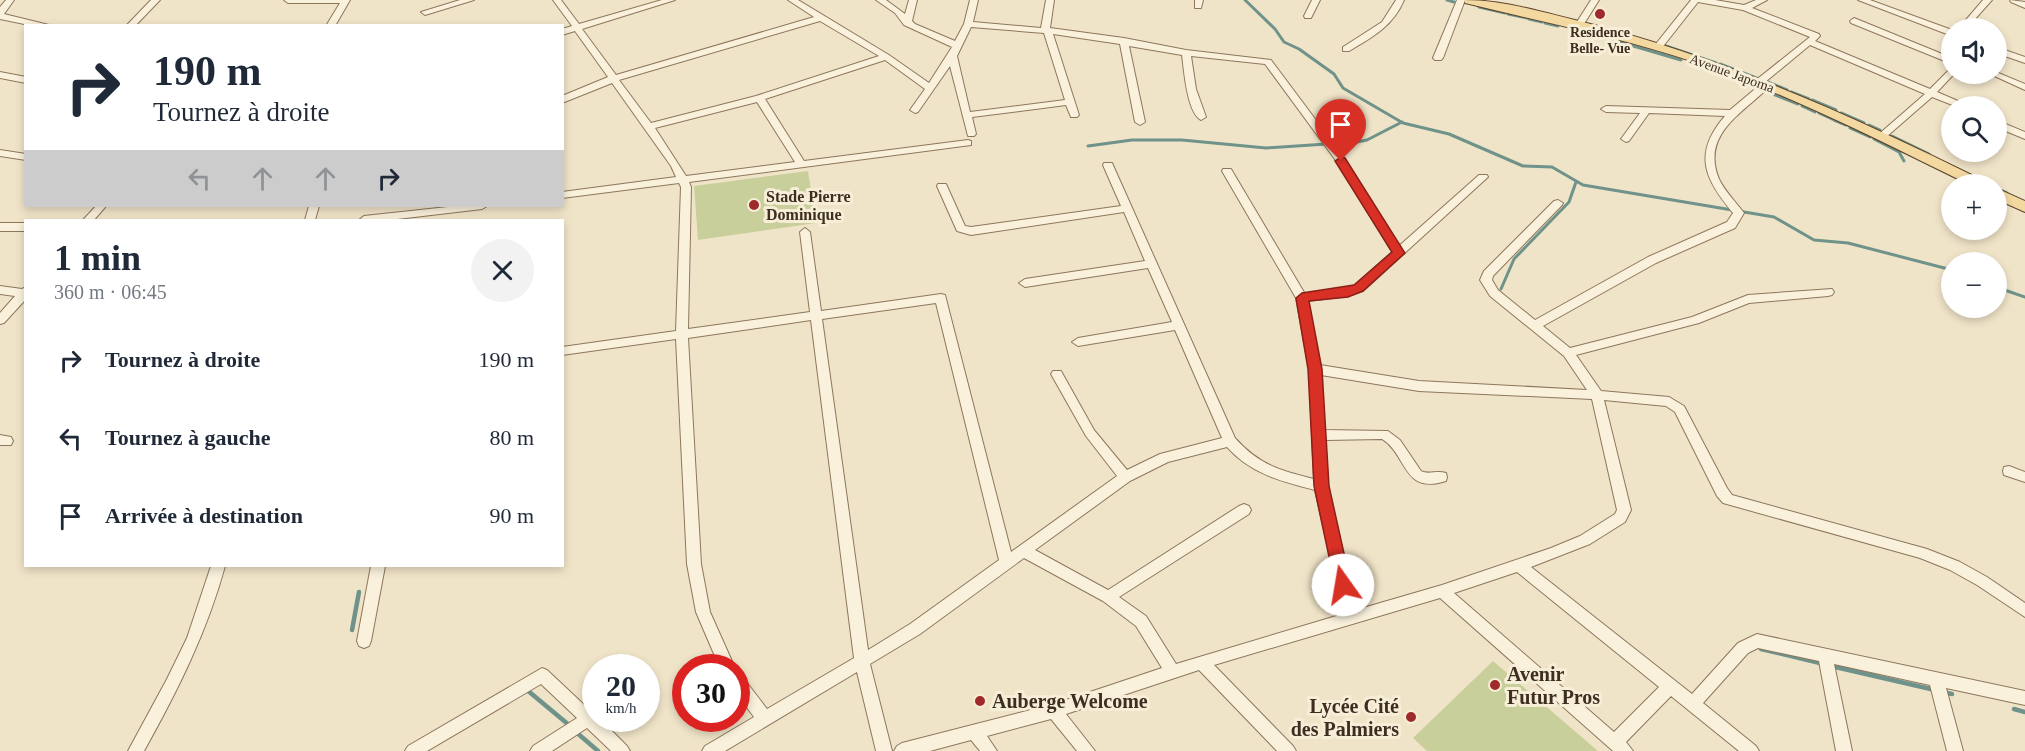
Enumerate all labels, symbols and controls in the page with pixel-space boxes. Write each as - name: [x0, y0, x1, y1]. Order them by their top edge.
- marker: Residence Belle- Vue: [1593, 7, 1607, 21]
- map controls: [1941, 18, 2007, 318]
- button: sound: [1941, 18, 2007, 84]
- place label: Residence Belle- Vue: [1570, 25, 1630, 56]
- icon: right: [54, 48, 132, 126]
- text: 190 m: [153, 48, 262, 94]
- street label: Avenue Japoma: [1688, 51, 1777, 96]
- button: search: [1941, 96, 2007, 162]
- text: Tournez à droite: [153, 97, 330, 127]
- pin: [1315, 99, 1366, 161]
- icon: arrive: [1324, 108, 1357, 141]
- icon: left: [183, 162, 216, 195]
- icon: ahead: [246, 162, 279, 195]
- icon: ahead: [309, 162, 342, 195]
- icon: right: [372, 162, 405, 195]
- button: +: [1941, 174, 2007, 240]
- place label: Stade Pierre Dominique: [766, 188, 851, 224]
- marker: Stade Pierre Dominique: [747, 198, 761, 212]
- text: 1 min: [54, 238, 141, 278]
- button: close: [471, 239, 534, 302]
- button: −: [1941, 252, 2007, 318]
- text: 360 m · 06:45: [54, 281, 167, 303]
- icon: right: [54, 344, 87, 377]
- text: Tournez à droite: [105, 347, 260, 372]
- text: 190 m: [478, 347, 534, 372]
- icon: left: [54, 422, 87, 455]
- text: Tournez à gauche: [105, 425, 270, 450]
- text: 80 m: [489, 425, 534, 450]
- icon: arrive: [54, 500, 87, 533]
- text: Arrivée à destination: [105, 503, 303, 528]
- text: 90 m: [489, 503, 534, 528]
- position arrow: [1311, 553, 1375, 617]
- speed limit sign: 30: [672, 654, 750, 732]
- place label: Avenir Futur Pros: [1507, 663, 1600, 708]
- text: 20: [606, 669, 636, 702]
- marker: Avenir Futur Pros: [1488, 678, 1502, 692]
- place label: Auberge Welcome: [992, 690, 1148, 713]
- marker: Auberge Welcome: [973, 694, 987, 708]
- place label: Lycée Cité des Palmiers: [1291, 695, 1399, 740]
- text: km/h: [606, 700, 636, 716]
- marker: Lycée Cité des Palmiers: [1404, 710, 1418, 724]

